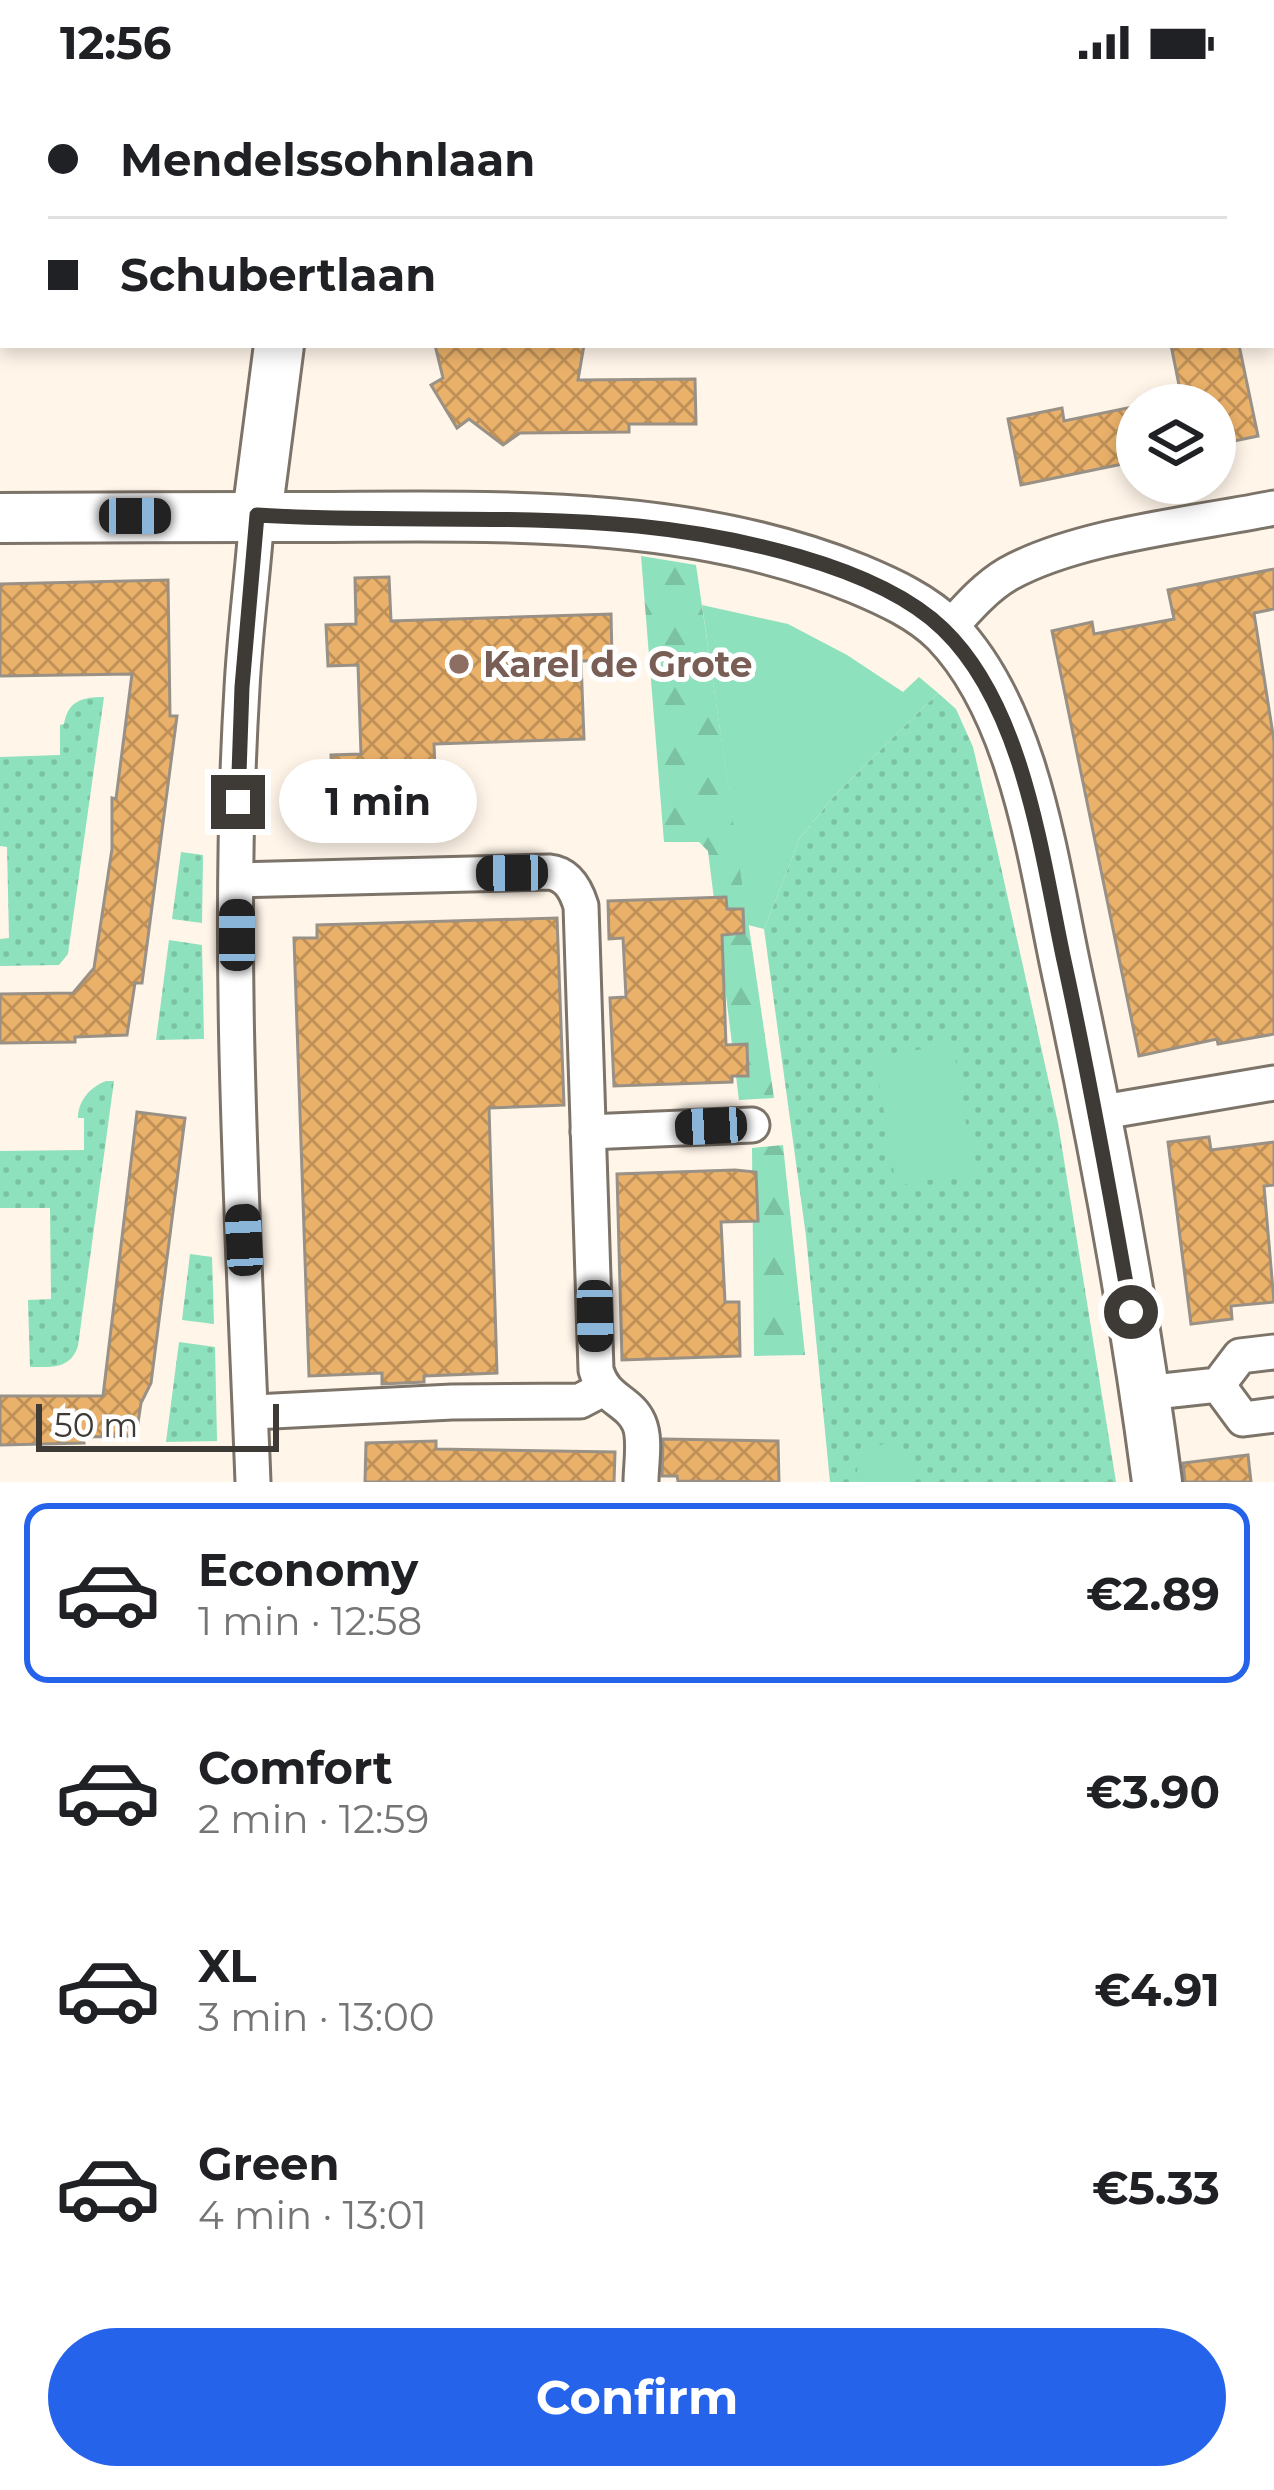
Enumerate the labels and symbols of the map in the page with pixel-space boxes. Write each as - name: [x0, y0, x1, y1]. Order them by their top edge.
- car: [99, 498, 171, 534]
- place label: Karel de Grote: [483, 642, 753, 686]
- marker: Karel de Grote: [446, 651, 472, 677]
- callout: 1 min: [280, 760, 478, 844]
- route end: [211, 775, 265, 829]
- car: [476, 854, 548, 892]
- car: [219, 899, 255, 971]
- car: [674, 1106, 748, 1146]
- car: [224, 1203, 264, 1277]
- car: [576, 1280, 614, 1352]
- route start: [1104, 1285, 1158, 1339]
- scale bar: [36, 1398, 279, 1451]

